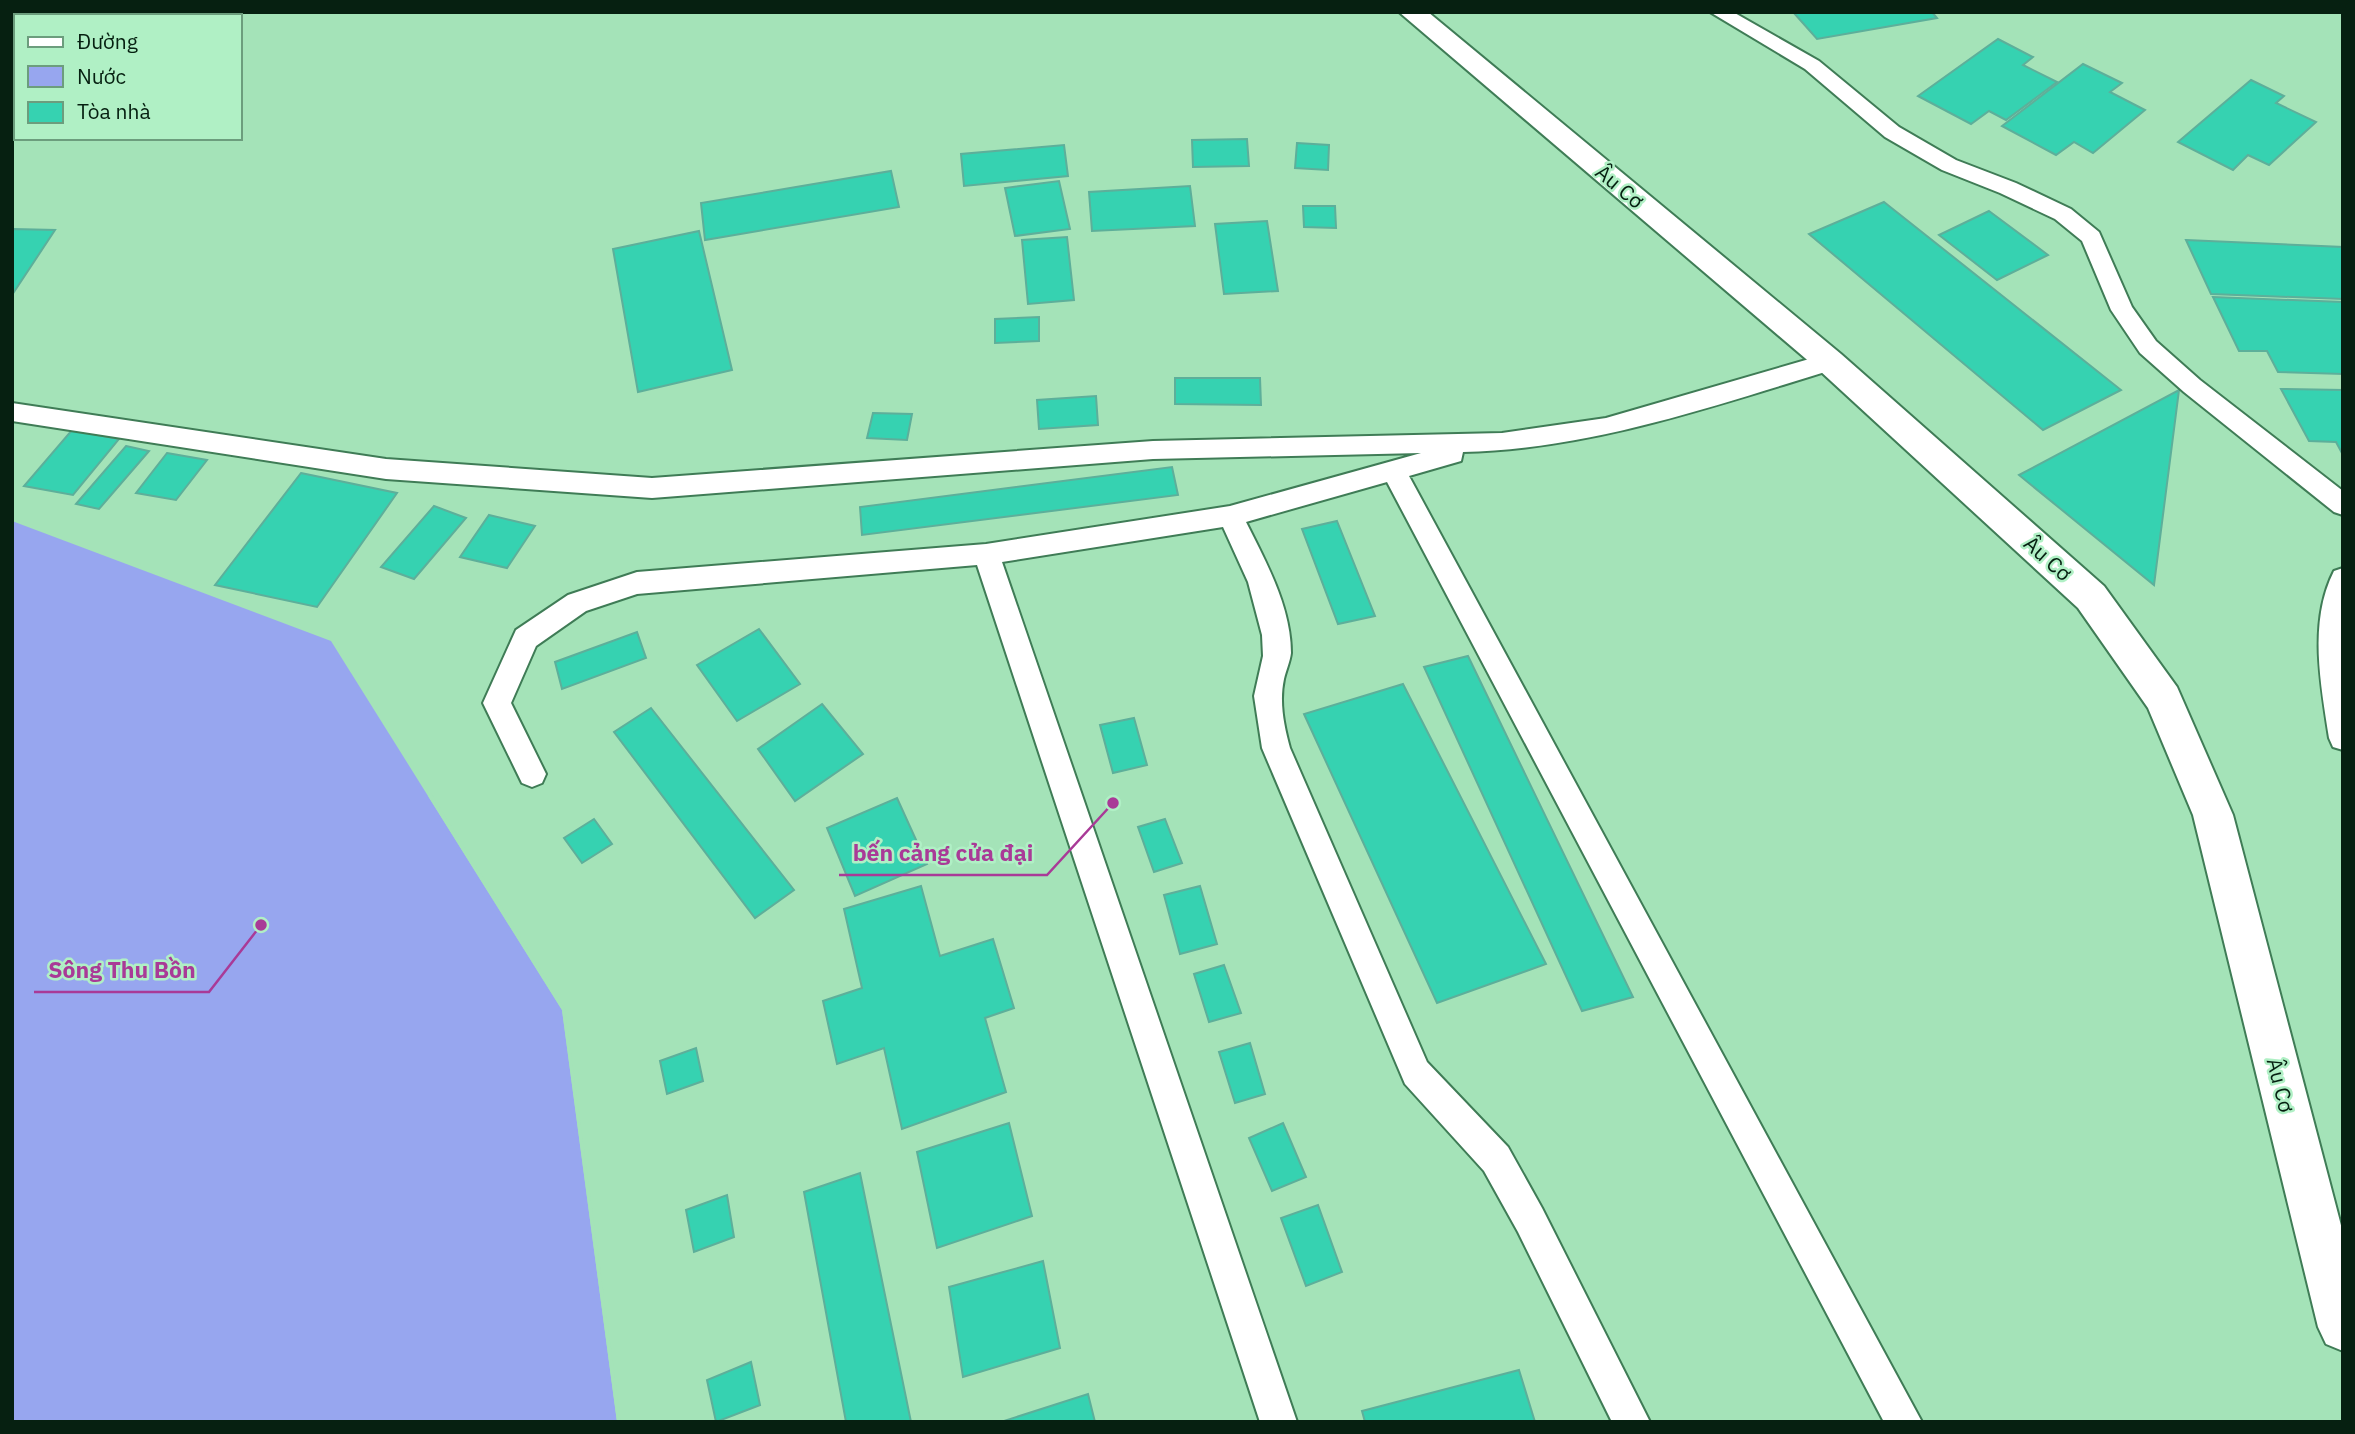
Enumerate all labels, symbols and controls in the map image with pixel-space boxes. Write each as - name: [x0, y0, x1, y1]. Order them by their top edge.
- legend: [14, 14, 242, 140]
- text: Đường: [77, 27, 138, 55]
- text: Nước: [77, 62, 126, 90]
- text: Tòa nhà: [77, 97, 151, 125]
- street label: Âu Cơ: [1590, 158, 1650, 214]
- street label: Âu Cơ: [2018, 529, 2078, 587]
- callout: bến cảng cửa đại: [839, 831, 1047, 875]
- text: bến cảng cửa đại: [853, 837, 1033, 867]
- callout: Sông Thu Bồn: [34, 948, 209, 992]
- text: Sông Thu Bồn: [48, 954, 196, 984]
- street label: Âu Cơ: [2261, 1055, 2301, 1115]

